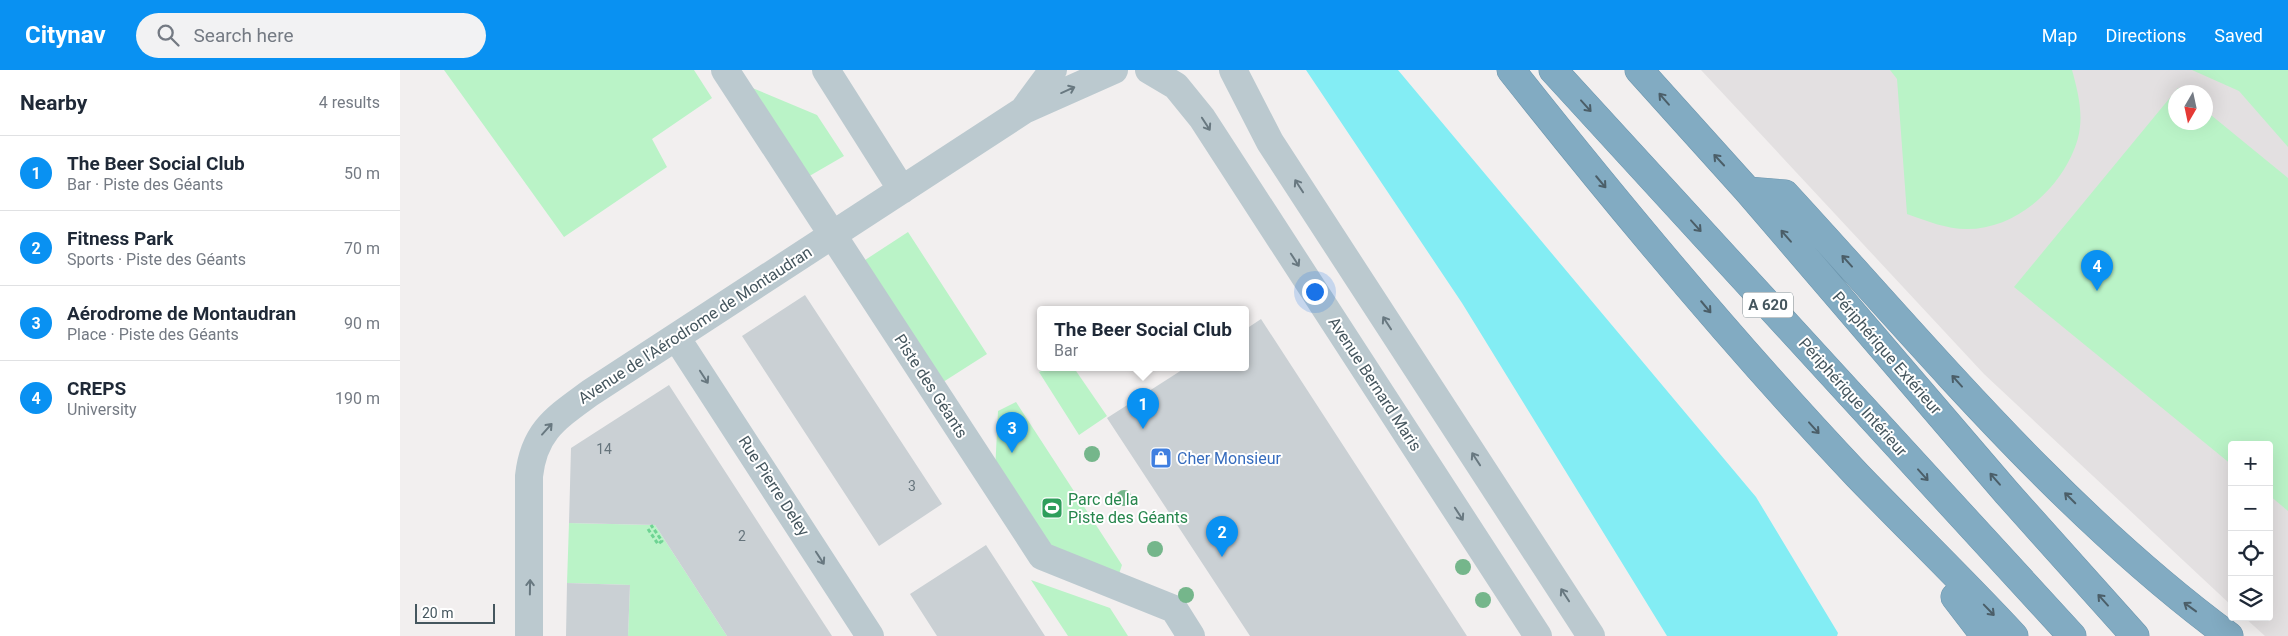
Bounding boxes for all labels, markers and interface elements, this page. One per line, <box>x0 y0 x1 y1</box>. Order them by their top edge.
search box <box>136 13 486 58</box>
text: Citynav <box>25 21 106 49</box>
icon: search <box>154 21 182 49</box>
text: Search here <box>194 24 294 47</box>
text: Map <box>2042 25 2077 46</box>
text: Directions <box>2105 25 2186 46</box>
text: Saved <box>2214 25 2263 46</box>
one-way arrow <box>1060 85 1075 95</box>
north arrow <box>2168 85 2213 130</box>
text: Nearby <box>20 91 87 115</box>
one-way arrow <box>1658 92 1670 105</box>
text: 4 results <box>319 93 380 112</box>
one-way arrow <box>1580 99 1592 112</box>
one-way arrow <box>1201 117 1212 131</box>
text: The Beer Social Club <box>67 152 245 175</box>
one-way arrow <box>1713 153 1725 166</box>
text: 1 <box>31 164 41 183</box>
text: 50 m <box>344 164 380 183</box>
text: Bar · Piste des Géants <box>67 175 223 194</box>
one-way arrow <box>1595 176 1607 189</box>
one-way arrow <box>1294 180 1304 194</box>
one-way arrow <box>1690 219 1701 232</box>
text: Fitness Park <box>67 227 173 250</box>
one-way arrow <box>1781 229 1792 242</box>
text: 2 <box>31 239 41 258</box>
text: 70 m <box>344 239 380 258</box>
street label: Avenue de l'Aérodrome de Montaudran <box>575 242 815 408</box>
text: Sports · Piste des Géants <box>67 250 246 269</box>
pin: 4 <box>2081 250 2113 291</box>
one-way arrow <box>1290 253 1300 267</box>
one-way arrow <box>1841 255 1853 268</box>
your location <box>1302 279 1328 305</box>
street label: Périphérique Extérieur <box>1828 288 1946 419</box>
road number: A 620 <box>1743 292 1793 318</box>
one-way arrow <box>1700 300 1711 313</box>
text: Aérodrome de Montaudran <box>67 302 296 325</box>
popup <box>1037 306 1249 371</box>
street label: Avenue Bernard Maris <box>1324 313 1426 455</box>
text: 3 <box>31 314 41 333</box>
text: 90 m <box>344 314 380 333</box>
one-way arrow <box>1382 316 1392 330</box>
text: The Beer Social Club <box>1054 318 1232 341</box>
text: Place · Piste des Géants <box>67 325 239 344</box>
street label: Piste des Géants <box>890 330 972 442</box>
street label: Périphérique Intérieur <box>1795 334 1912 461</box>
text: Bar <box>1054 341 1078 360</box>
one-way arrow <box>699 370 709 384</box>
one-way arrow <box>1951 375 1963 388</box>
text: CREPS <box>67 377 126 400</box>
pin: 1 <box>1127 388 1159 429</box>
text: 4 <box>31 389 41 408</box>
text: 190 m <box>335 389 380 408</box>
text: University <box>67 400 137 419</box>
pin: 3 <box>996 412 1028 453</box>
one-way arrow <box>1808 421 1820 434</box>
one-way arrow <box>541 423 553 436</box>
street label: Rue Pierre Deley <box>735 432 814 540</box>
house number: 14 <box>596 441 612 457</box>
map controls <box>2228 441 2273 621</box>
button: + <box>2228 441 2273 486</box>
shop icon: Cher Monsieur <box>1149 446 1173 470</box>
place label: Cher Monsieur <box>1177 449 1281 468</box>
one-way arrow <box>1471 452 1481 466</box>
one-way arrow <box>1918 468 1929 481</box>
one-way arrow <box>1989 472 2000 485</box>
house number: 3 <box>908 478 916 494</box>
button: − <box>2228 486 2273 531</box>
place label: Parc de la Piste des Géants <box>1068 490 1188 527</box>
one-way arrow <box>2064 492 2076 504</box>
sports icon: Parc de la Piste des Géants <box>1040 496 1064 520</box>
one-way arrow <box>1454 507 1464 521</box>
pin: 2 <box>1206 516 1238 557</box>
house number: 2 <box>738 528 746 544</box>
button: locate <box>2228 531 2273 576</box>
one-way arrow <box>815 551 825 565</box>
button: layers <box>2228 576 2273 621</box>
one-way arrow <box>525 580 534 596</box>
one-way arrow <box>1559 588 1570 602</box>
one-way arrow <box>2097 593 2109 606</box>
scale bar <box>415 601 495 624</box>
one-way arrow <box>2183 602 2197 612</box>
one-way arrow <box>1983 604 1995 616</box>
text: 20 m <box>422 605 454 621</box>

